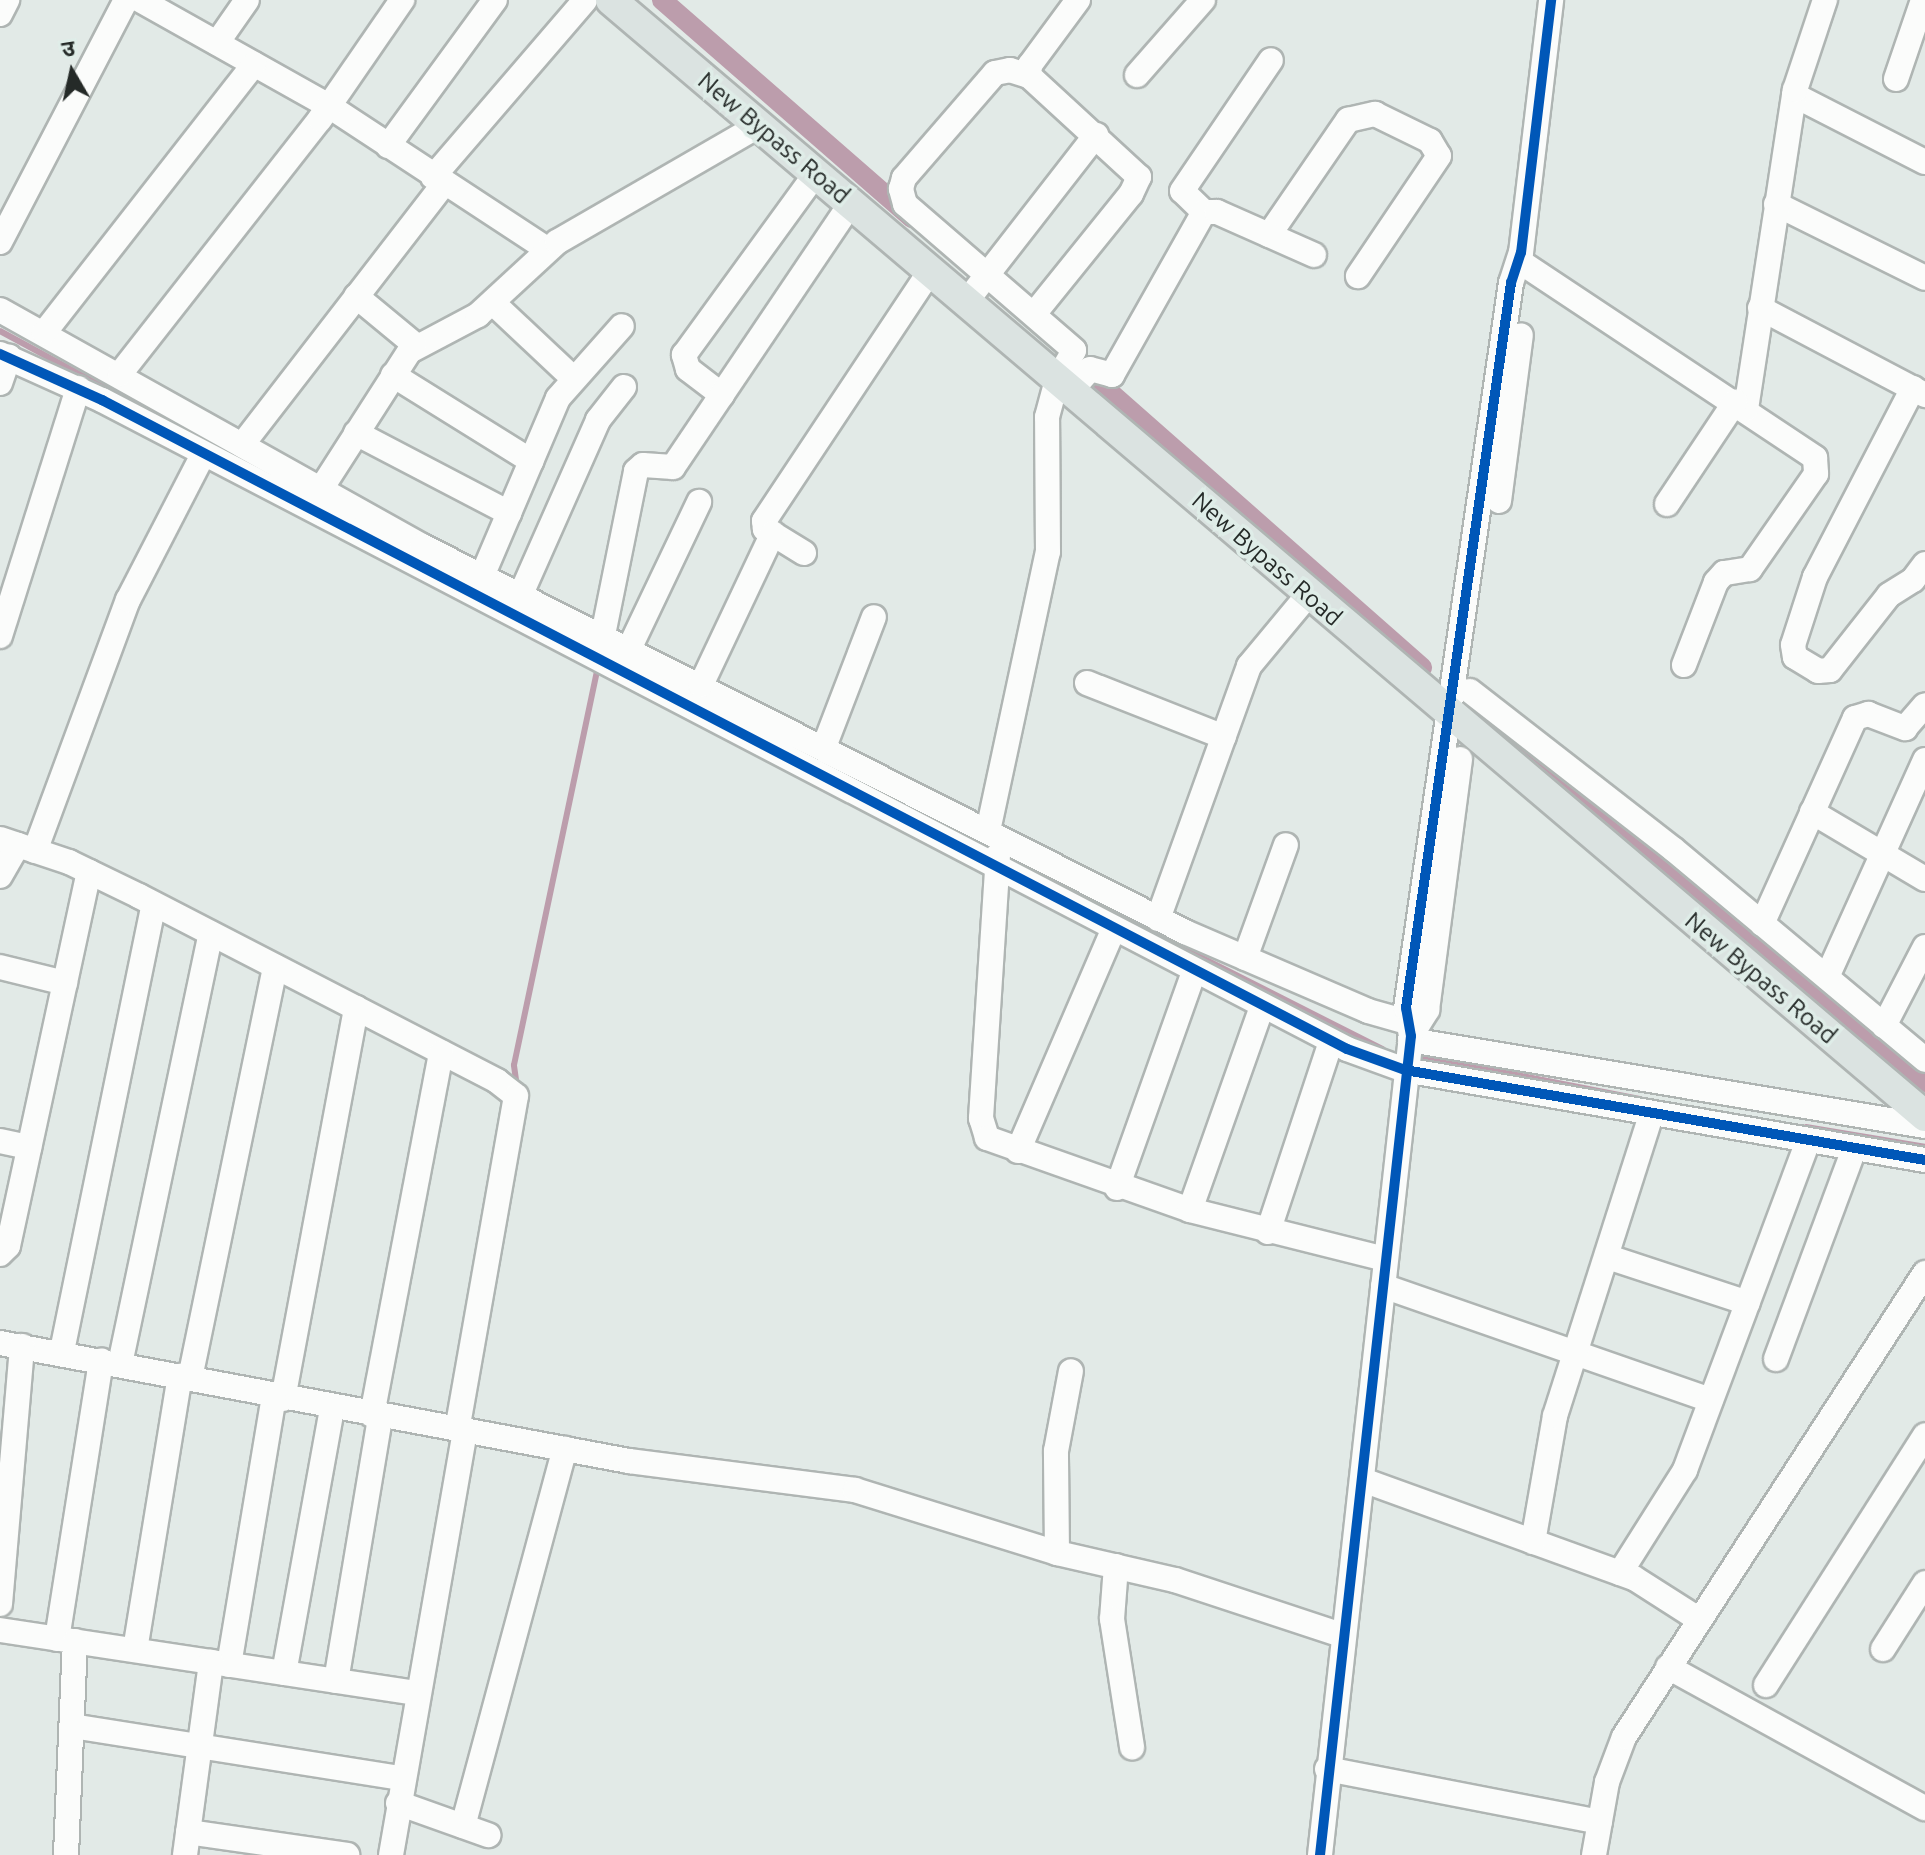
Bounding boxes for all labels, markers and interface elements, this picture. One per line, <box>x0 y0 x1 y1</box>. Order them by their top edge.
north arrow <box>32 32 112 112</box>
text: उ <box>60 34 76 61</box>
street label: New Bypass Road <box>692 66 856 210</box>
street label: New Bypass Road <box>1186 486 1348 632</box>
street label: New Bypass Road <box>1679 906 1843 1050</box>

